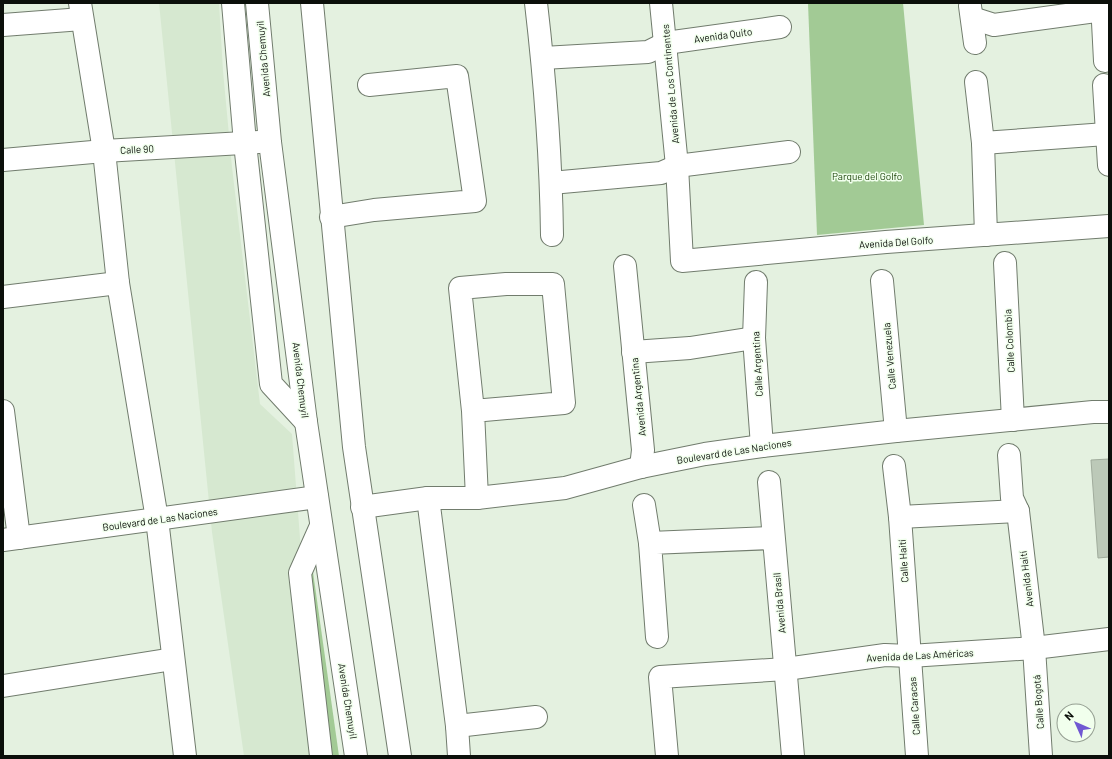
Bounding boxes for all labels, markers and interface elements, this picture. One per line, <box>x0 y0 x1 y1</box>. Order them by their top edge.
street label: Avenida Chemuyil <box>254 21 272 97</box>
street label: Avenida de Los Continentes <box>659 24 681 144</box>
street label: Avenida Quito <box>693 25 753 45</box>
street label: Calle 90 <box>120 142 154 156</box>
park label: Parque del Golfo <box>832 170 902 182</box>
street label: Avenida Del Golfo <box>858 233 934 251</box>
street label: Calle Colombia <box>1001 309 1017 373</box>
street label: Calle Venezuela <box>880 322 898 390</box>
street label: Calle Argentina <box>749 331 765 397</box>
street label: Avenida Chemuyil <box>290 342 312 418</box>
street label: Avenida Argentina <box>628 357 648 437</box>
street label: Boulevard de Las Naciones <box>676 436 793 466</box>
street label: Boulevard de Las Naciones <box>102 505 219 533</box>
street label: Calle Haití <box>896 539 910 583</box>
street label: Avenida Haití <box>1017 550 1035 608</box>
street label: Avenida Brasil <box>770 572 788 634</box>
street label: Avenida de Las Américas <box>866 646 974 664</box>
street label: Avenida Chemuyil <box>336 663 360 739</box>
street label: Calle Bogotá <box>1030 675 1046 729</box>
street label: Calle Caracas <box>906 676 922 735</box>
north arrow <box>1056 703 1096 743</box>
text: N <box>1061 708 1076 723</box>

